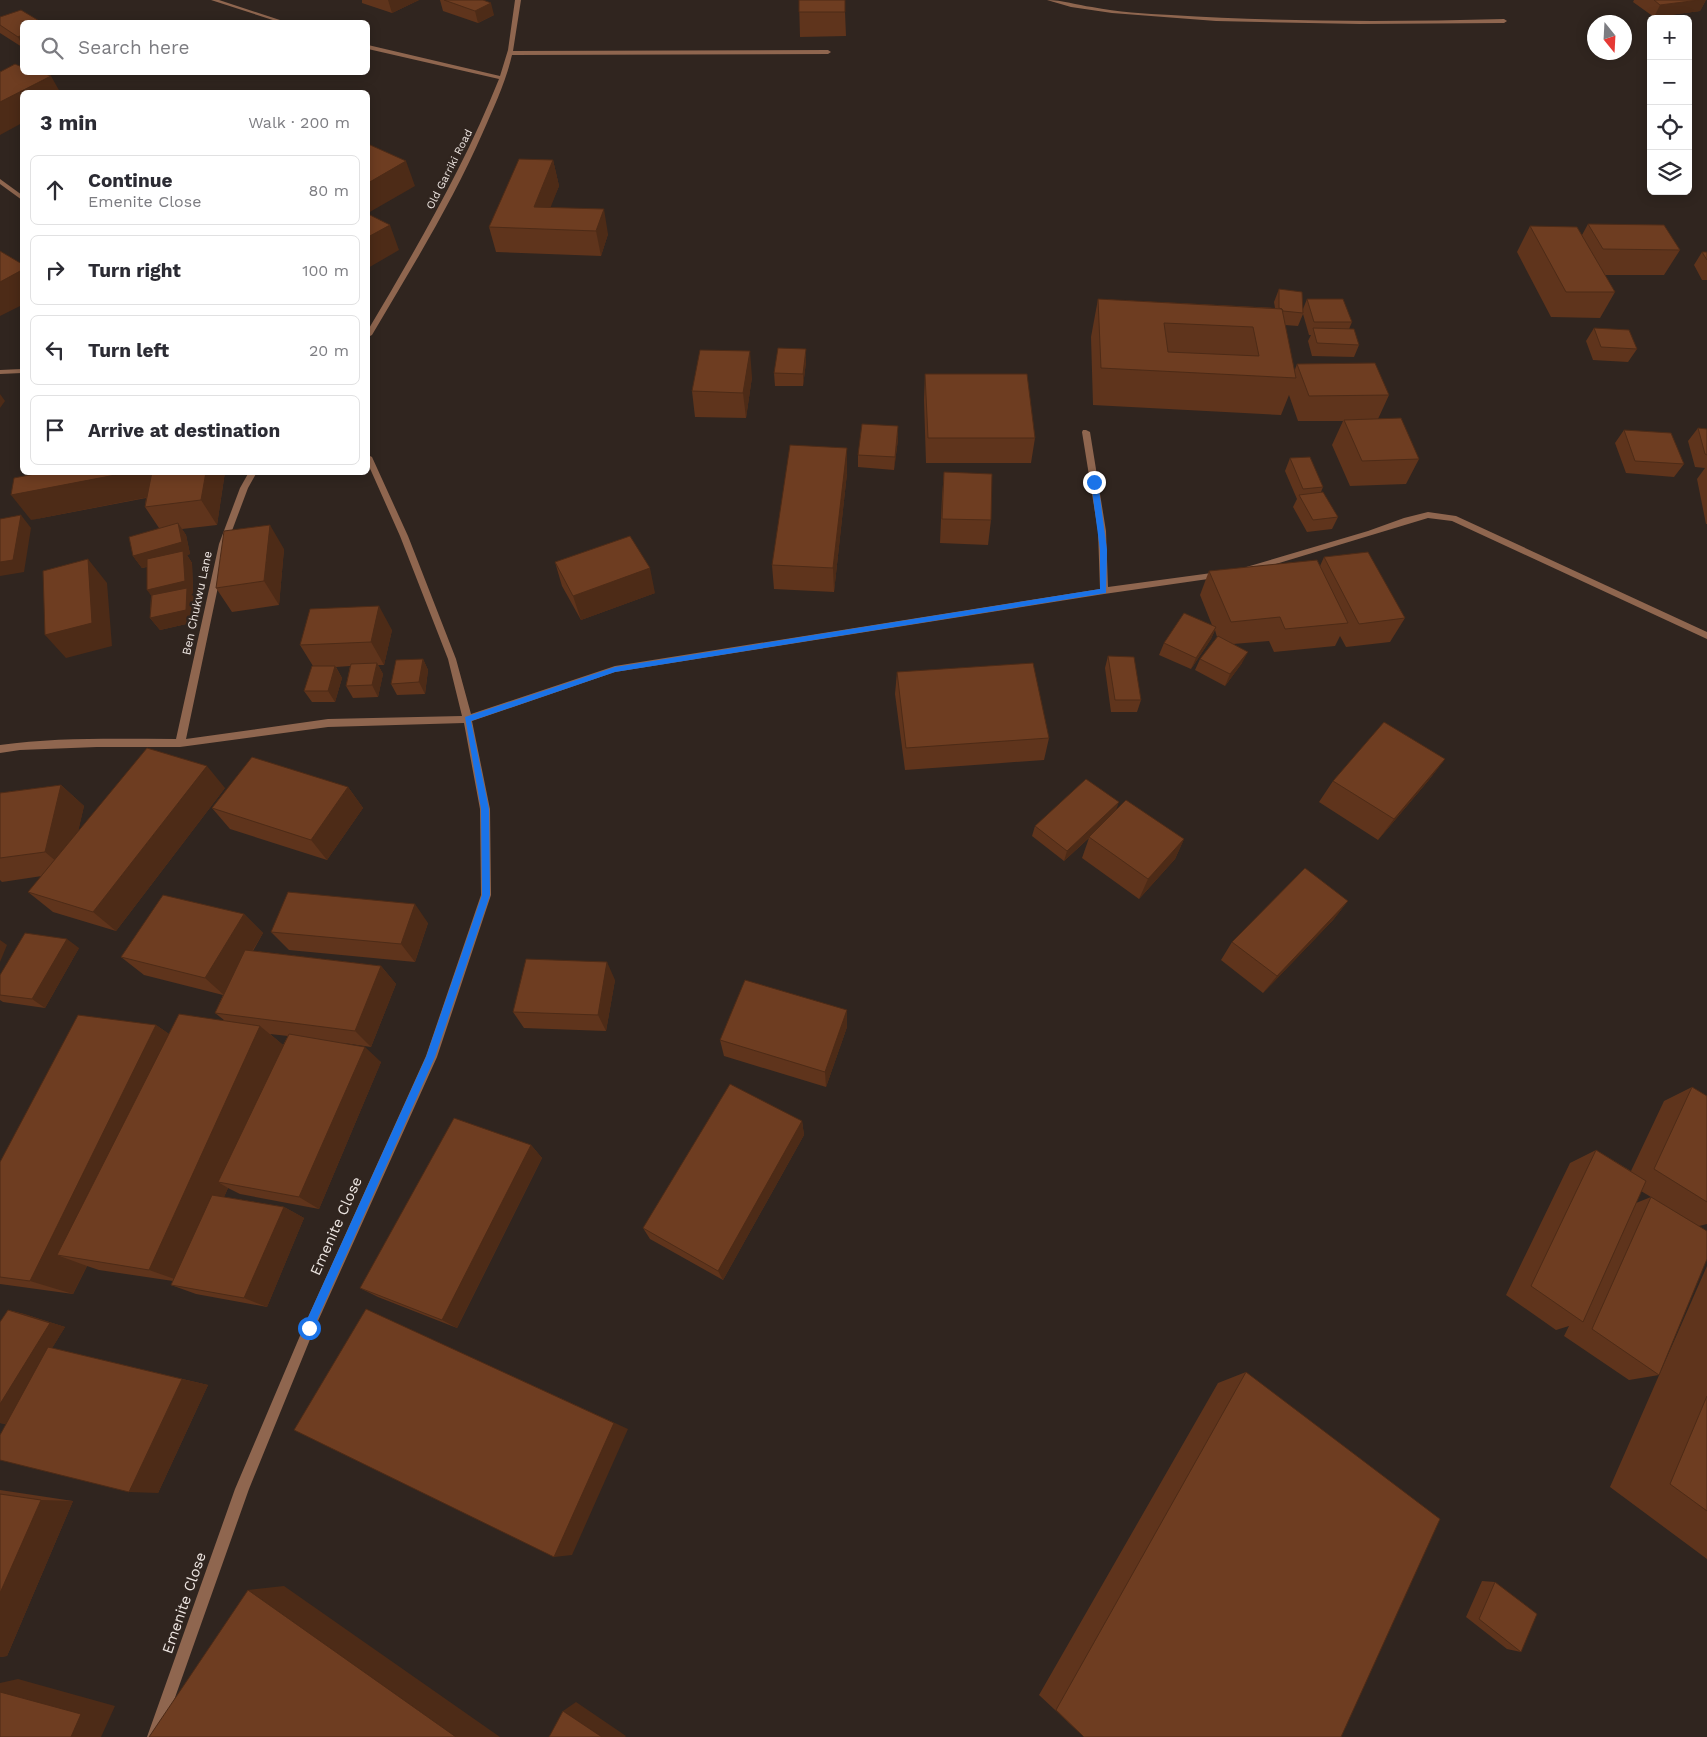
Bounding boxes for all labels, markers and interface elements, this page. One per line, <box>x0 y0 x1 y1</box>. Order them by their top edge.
north arrow <box>1587 15 1632 60</box>
map controls <box>1647 15 1692 195</box>
button: + <box>1647 15 1692 60</box>
search box <box>20 20 370 75</box>
icon: search <box>38 34 66 62</box>
text: Search here <box>78 36 189 59</box>
button: − <box>1647 60 1692 105</box>
button: locate <box>1647 105 1692 150</box>
text: 3 min <box>40 110 97 135</box>
text: Walk · 200 m <box>248 113 350 132</box>
street label: Old Garriki Road <box>424 127 475 211</box>
button: layers <box>1647 150 1692 195</box>
text: Continue <box>88 169 172 192</box>
icon: ahead <box>41 176 69 204</box>
text: 80 m <box>308 181 349 200</box>
text: Emenite Close <box>88 192 201 211</box>
icon: right <box>41 256 69 284</box>
text: Turn right <box>88 259 181 282</box>
text: 100 m <box>302 261 349 280</box>
icon: left <box>41 336 69 364</box>
text: Turn left <box>88 339 169 362</box>
text: 20 m <box>309 341 349 360</box>
icon: arrive <box>41 416 69 444</box>
text: Arrive at destination <box>88 419 280 442</box>
route end <box>1083 471 1106 494</box>
street label: Ben Chukwu Lane <box>179 550 215 656</box>
street label: Emenite Close <box>306 1174 366 1278</box>
route start <box>298 1317 321 1340</box>
street label: Emenite Close <box>158 1550 210 1656</box>

